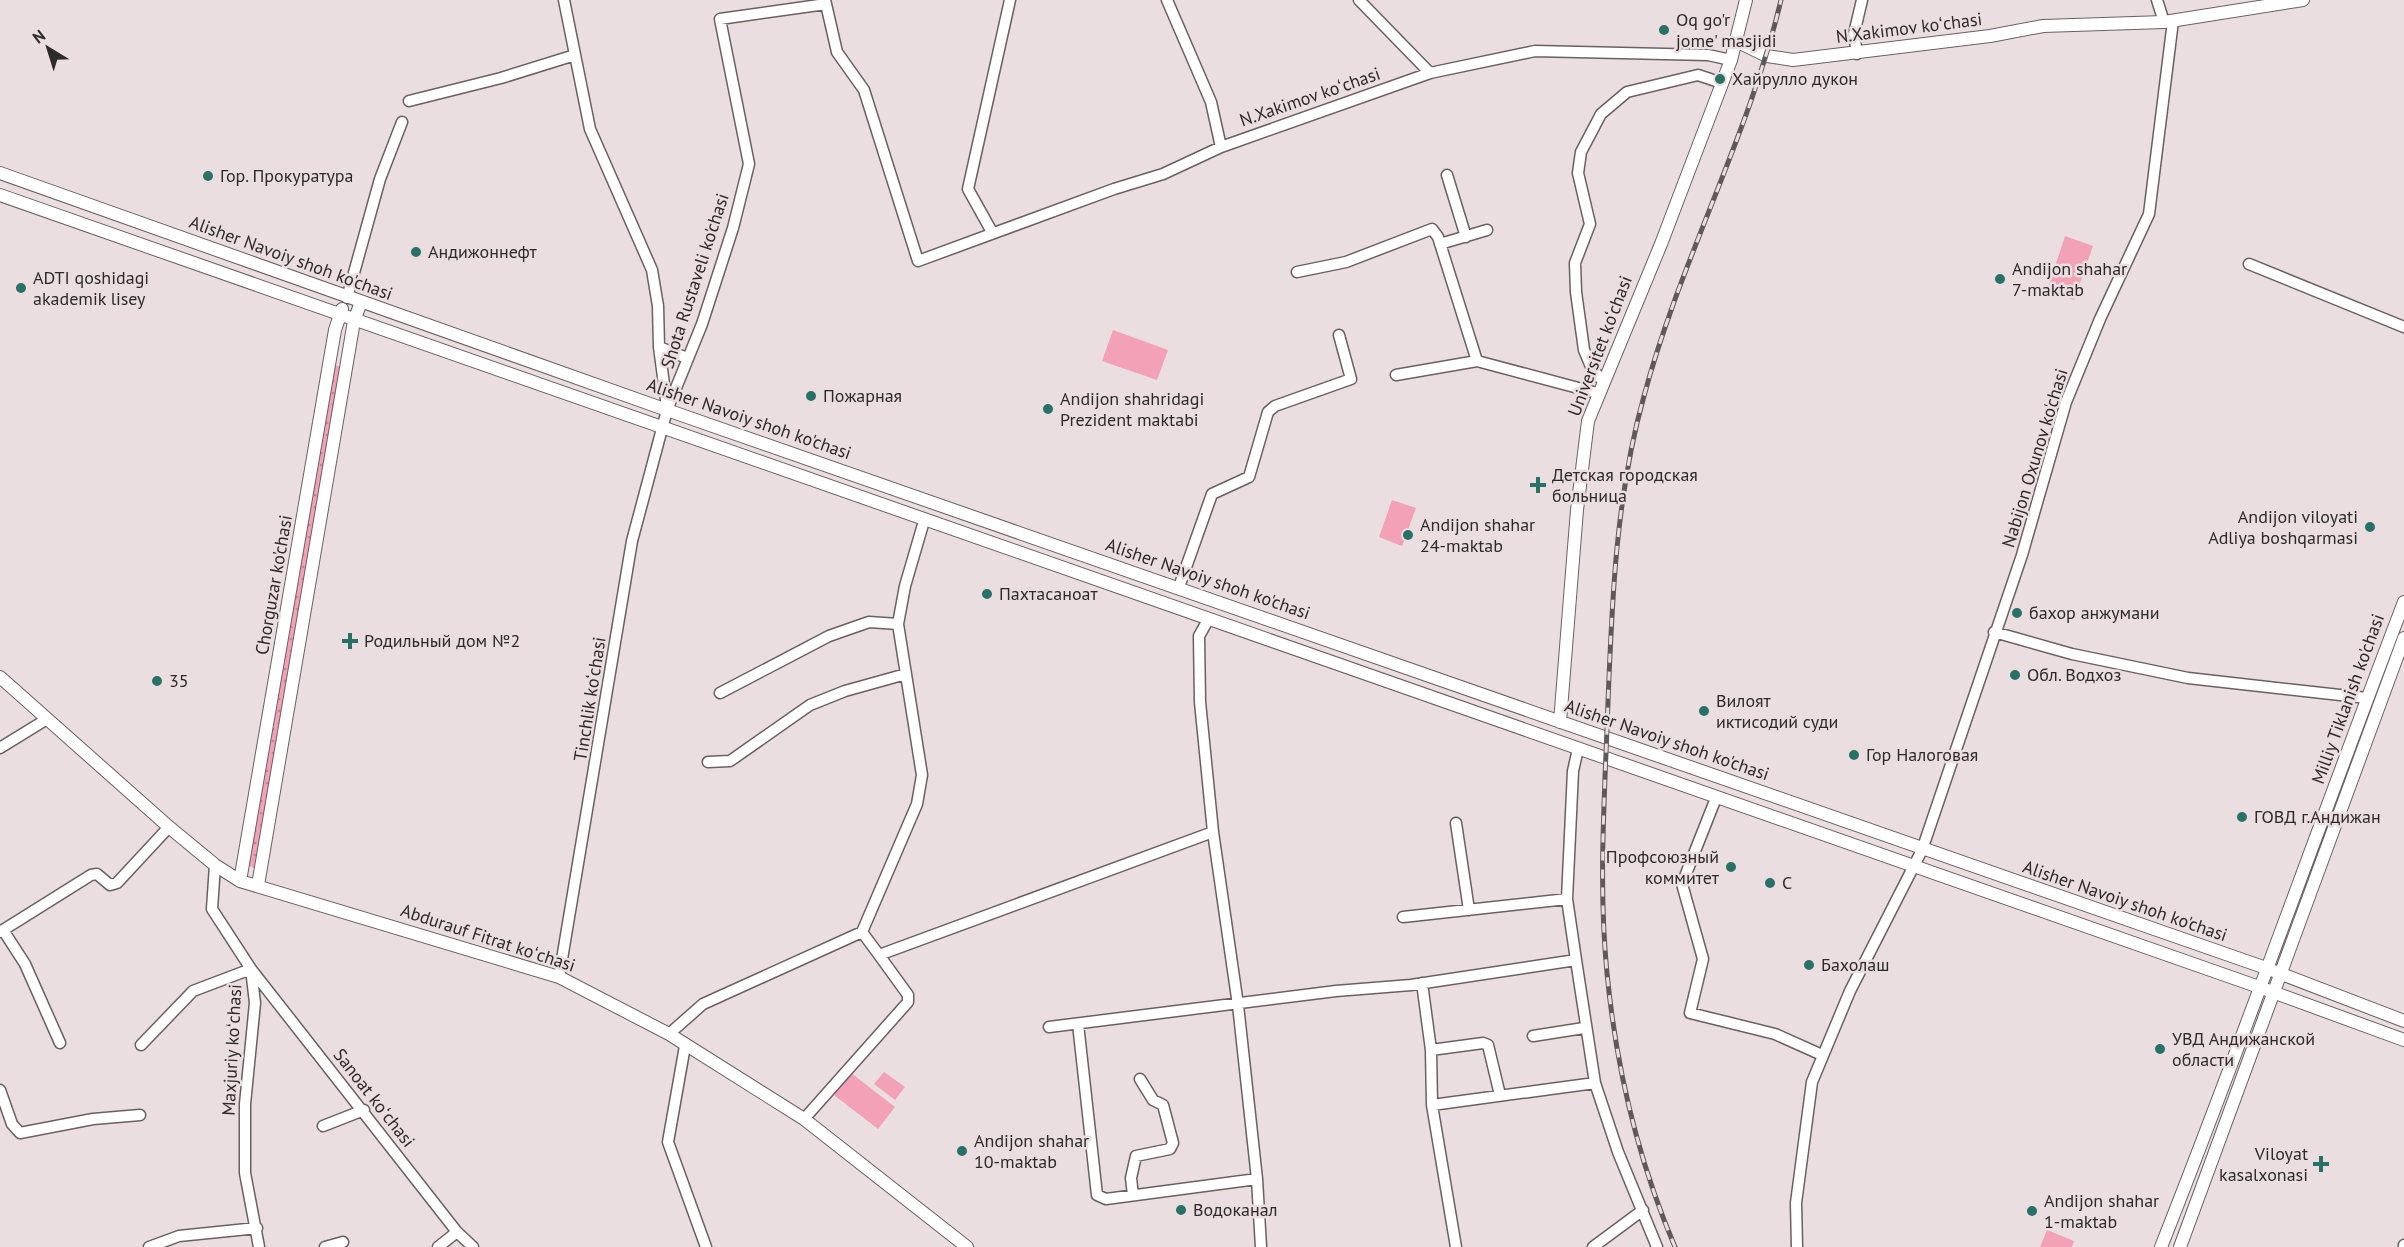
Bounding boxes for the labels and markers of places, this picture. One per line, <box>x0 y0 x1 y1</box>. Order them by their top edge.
place label: Oq go'r jome' masjidi <box>1676 8 1777 52</box>
marker: Oq go'r jome' masjidi <box>1657 23 1671 37</box>
place label: Хайрулло дукон <box>1732 67 1858 90</box>
marker: Хайрулло дукон <box>1713 72 1727 86</box>
place label: Гор. Прокуратура <box>220 164 354 187</box>
marker: Гор. Прокуратура <box>201 169 215 183</box>
place label: Андижоннефт <box>428 240 538 263</box>
marker: Андижоннефт <box>409 245 423 259</box>
place label: Andijon shahar 7-maktab <box>2012 257 2127 301</box>
place label: ADTI qoshidagi akademik lisey <box>33 266 149 310</box>
marker: Andijon shahar 7-maktab <box>1993 272 2007 286</box>
marker: ADTI qoshidagi akademik lisey <box>14 281 28 295</box>
place label: Пожарная <box>823 384 902 407</box>
place label: Andijon shahridagi Prezident maktabi <box>1060 387 1204 431</box>
marker: Пожарная <box>804 389 818 403</box>
marker: Andijon shahridagi Prezident maktabi <box>1041 402 1055 416</box>
place label: Детская городская больница <box>1552 463 1698 507</box>
marker: Детская городская больница <box>1529 476 1547 494</box>
place label: Andijon viloyati Adliya boshqarmasi <box>2208 505 2358 549</box>
place label: Andijon shahar 24-maktab <box>1420 513 1535 557</box>
marker: Andijon viloyati Adliya boshqarmasi <box>2363 520 2377 534</box>
marker: Andijon shahar 24-maktab <box>1401 528 1415 542</box>
place label: Пахтасаноат <box>999 582 1098 605</box>
marker: Пахтасаноат <box>980 587 994 601</box>
place label: бахор анжумани <box>2029 601 2160 624</box>
marker: бахор анжумани <box>2010 606 2024 620</box>
place label: Родильный дом №2 <box>364 629 520 652</box>
marker: Родильный дом №2 <box>341 632 359 650</box>
place label: Обл. Водхоз <box>2027 663 2121 686</box>
marker: Обл. Водхоз <box>2008 668 2022 682</box>
place label: 35 <box>169 669 189 692</box>
marker: 35 <box>150 674 164 688</box>
place label: Вилоят иктисодий суди <box>1716 689 1838 733</box>
marker: Вилоят иктисодий суди <box>1697 704 1711 718</box>
place label: Гор Налоговая <box>1866 743 1978 766</box>
marker: Гор Налоговая <box>1847 748 1861 762</box>
place label: ГОВД г.Андижан <box>2254 805 2381 828</box>
marker: ГОВД г.Андижан <box>2235 810 2249 824</box>
place label: Профсоюзный коммитет <box>1606 845 1720 889</box>
marker: Профсоюзный коммитет <box>1724 860 1738 874</box>
place label: С <box>1782 871 1792 894</box>
marker: С <box>1763 876 1777 890</box>
place label: Бахолаш <box>1821 953 1889 976</box>
marker: Бахолаш <box>1802 958 1816 972</box>
place label: УВД Андижанской области <box>2172 1027 2315 1071</box>
marker: УВД Андижанской области <box>2153 1042 2167 1056</box>
place label: Andijon shahar 10-maktab <box>974 1129 1089 1173</box>
place label: Viloyat kasalxonasi <box>2219 1142 2308 1186</box>
marker: Andijon shahar 10-maktab <box>955 1144 969 1158</box>
marker: Viloyat kasalxonasi <box>2312 1155 2330 1173</box>
place label: Andijon shahar 1-maktab <box>2044 1189 2159 1233</box>
place label: Водоканал <box>1193 1198 1278 1221</box>
marker: Водоканал <box>1174 1203 1188 1217</box>
marker: Andijon shahar 1-maktab <box>2025 1204 2039 1218</box>

